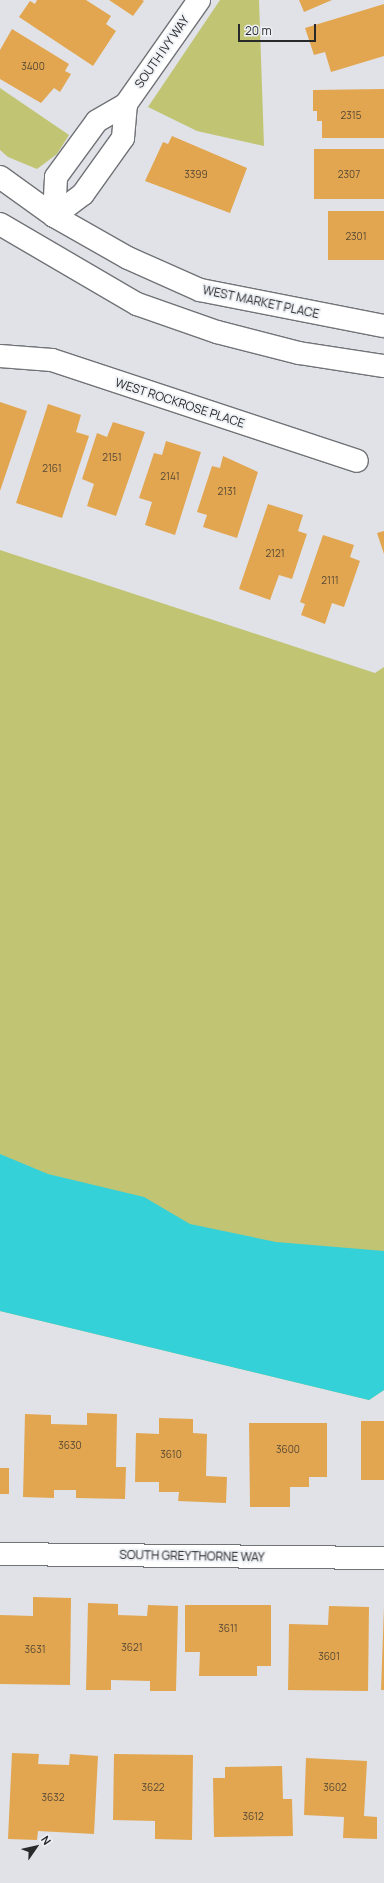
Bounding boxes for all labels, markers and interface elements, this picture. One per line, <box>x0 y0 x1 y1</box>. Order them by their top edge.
street label: SOUTH IVY WAY <box>132 13 192 91</box>
scale bar <box>240 16 318 42</box>
text: 20 m <box>245 22 272 39</box>
house number: 3400 <box>21 61 45 73</box>
house number: 2315 <box>341 110 361 122</box>
house number: 3399 <box>184 169 208 181</box>
house number: 2307 <box>338 169 360 181</box>
house number: 2301 <box>345 231 367 243</box>
street label: WEST MARKET PLACE <box>201 283 321 321</box>
street label: WEST ROCKROSE PLACE <box>113 375 247 431</box>
house number: 2151 <box>102 452 122 464</box>
house number: 2161 <box>42 463 62 475</box>
house number: 2141 <box>160 471 180 483</box>
house number: 2131 <box>217 486 237 498</box>
house number: 2121 <box>265 548 285 560</box>
house number: 2111 <box>321 575 339 587</box>
house number: 3630 <box>58 1440 82 1452</box>
house number: 3600 <box>276 1444 300 1456</box>
house number: 3610 <box>160 1449 182 1461</box>
street label: SOUTH GREYTHORNE WAY <box>119 1548 265 1564</box>
house number: 3611 <box>218 1623 238 1635</box>
house number: 3621 <box>121 1642 143 1654</box>
house number: 3631 <box>24 1644 46 1656</box>
house number: 3601 <box>318 1651 340 1663</box>
house number: 3622 <box>141 1782 165 1794</box>
house number: 3602 <box>323 1782 347 1794</box>
house number: 3632 <box>42 1792 64 1804</box>
house number: 3612 <box>242 1811 264 1823</box>
north arrow <box>16 1827 56 1867</box>
text: N <box>38 1833 55 1847</box>

